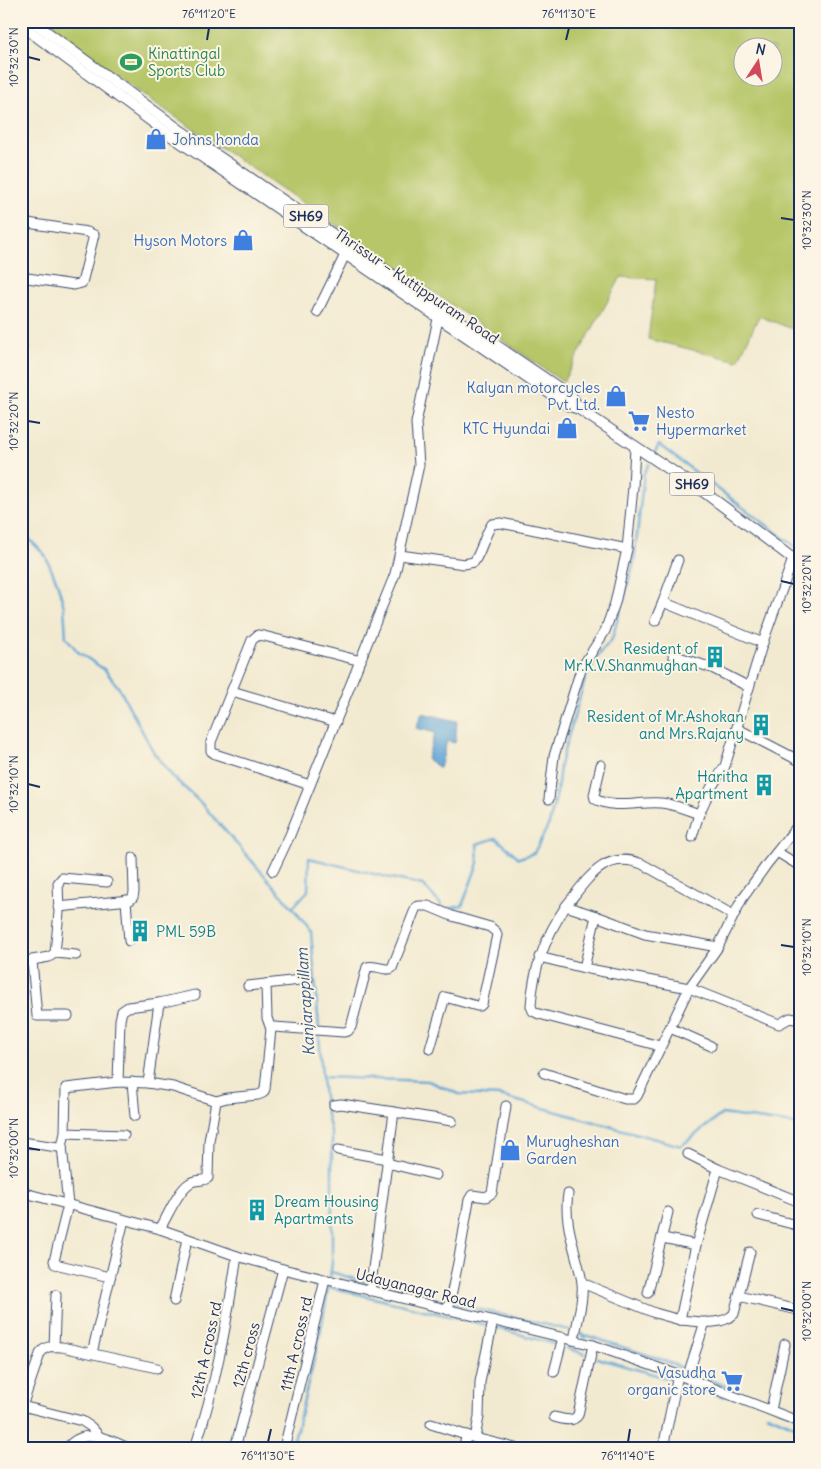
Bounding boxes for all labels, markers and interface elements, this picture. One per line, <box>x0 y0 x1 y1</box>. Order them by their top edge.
text: 76°11'20"E <box>182 6 236 21</box>
text: 76°11'30"E <box>542 6 596 21</box>
text: 10°32'30"N <box>6 27 21 87</box>
north arrow <box>734 38 784 88</box>
text: N <box>754 39 767 59</box>
place label: Kinattingal Sports Club <box>148 44 225 80</box>
sports icon: Kinattingal Sports Club <box>118 49 144 75</box>
shop icon: Johns honda <box>143 126 169 152</box>
place label: Johns honda <box>172 130 259 149</box>
text: 10°32'30"N <box>799 190 814 250</box>
road number: SH69 <box>284 205 328 228</box>
street label: Thrissur – Kuttippuram Road <box>331 224 503 348</box>
shop icon: Hyson Motors <box>230 227 256 253</box>
place label: Hyson Motors <box>133 231 227 250</box>
place label: Kalyan motorcycles Pvt. Ltd. <box>467 378 600 414</box>
shop icon: Kalyan motorcycles Pvt. Ltd. <box>603 383 629 409</box>
text: 10°32'20"N <box>6 391 21 451</box>
place label: Nesto Hypermarket <box>656 403 747 439</box>
supermarket icon: Nesto Hypermarket <box>626 408 652 434</box>
shop icon: KTC Hyundai <box>554 415 580 441</box>
place label: KTC Hyundai <box>462 419 550 438</box>
road number: SH69 <box>670 472 714 496</box>
text: 10°32'20"N <box>799 554 814 614</box>
place label: Resident of Mr.K.V.Shanmughan <box>564 639 699 675</box>
building icon: Resident of Mr.K.V.Shanmughan <box>702 644 728 670</box>
place label: Resident of Mr.Ashokan and Mrs.Rajany <box>587 707 744 743</box>
building icon: Resident of Mr.Ashokan and Mrs.Rajany <box>748 712 774 738</box>
text: 10°32'10"N <box>6 755 21 813</box>
place label: Haritha Apartment <box>675 767 748 803</box>
building icon: Haritha Apartment <box>751 772 777 798</box>
building icon: PML 59B <box>127 918 153 944</box>
text: 10°32'10"N <box>799 918 814 976</box>
place label: PML 59B <box>156 922 216 941</box>
water label: Kanjarappillam <box>291 946 319 1057</box>
text: 10°32'00"N <box>6 1118 21 1178</box>
place label: Murugheshan Garden <box>526 1132 620 1168</box>
shop icon: Murugheshan Garden <box>497 1137 523 1163</box>
place label: Dream Housing Apartments <box>274 1192 379 1228</box>
building icon: Dream Housing Apartments <box>244 1197 270 1223</box>
street label: Udayanagar Road <box>354 1264 478 1312</box>
text: 10°32'00"N <box>799 1281 814 1341</box>
street label: 11th A cross rd <box>276 1295 316 1393</box>
street label: 12th A cross rd <box>186 1300 226 1400</box>
street label: 12th cross <box>228 1320 264 1390</box>
place label: Vasudha organic store <box>627 1363 716 1399</box>
supermarket icon: Vasudha organic store <box>719 1368 745 1394</box>
text: 76°11'30"E <box>241 1448 295 1463</box>
text: 76°11'40"E <box>601 1448 655 1463</box>

